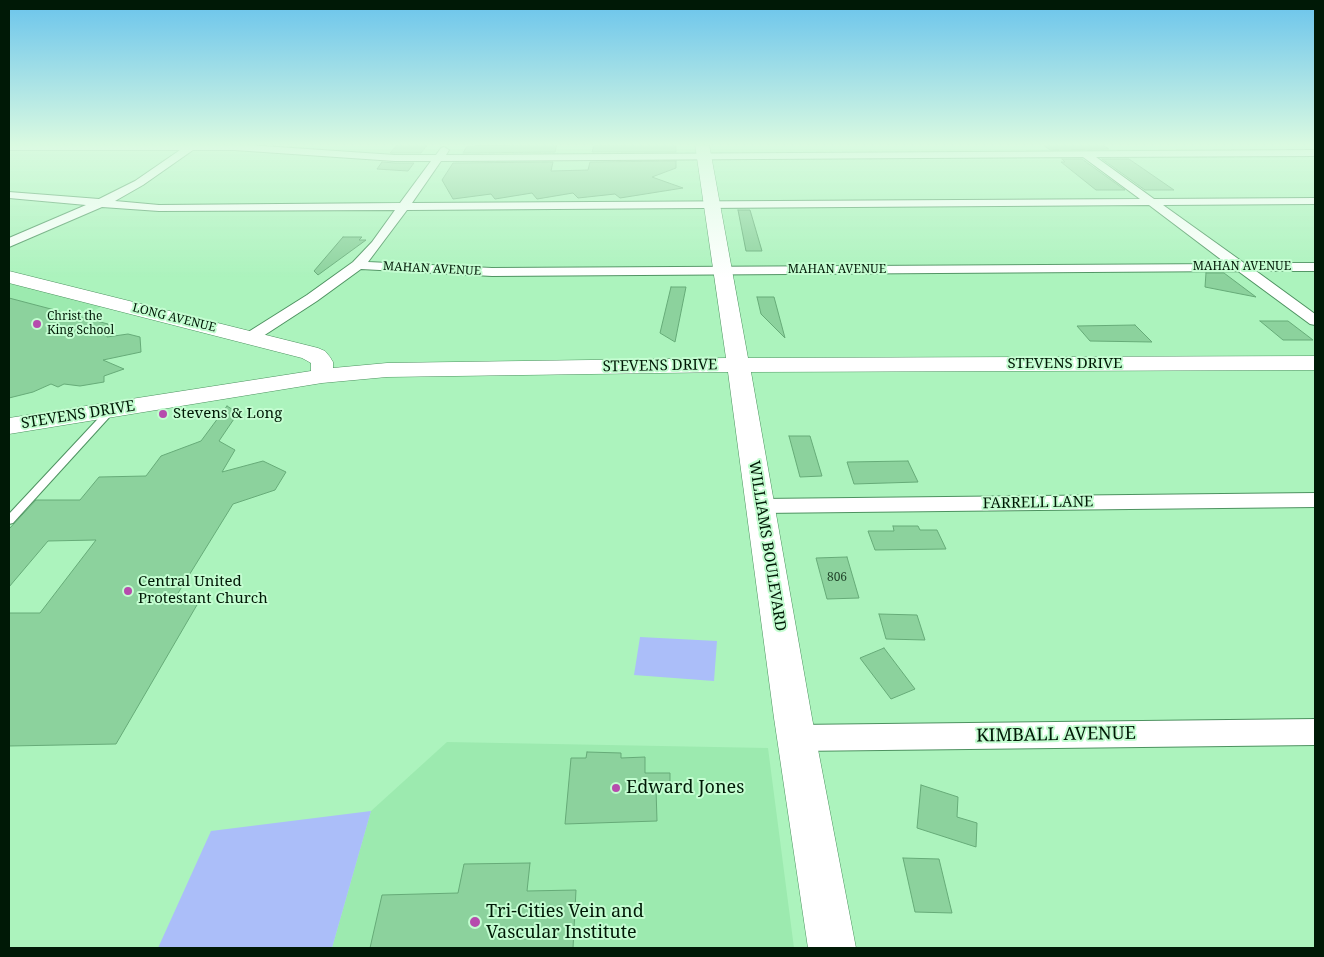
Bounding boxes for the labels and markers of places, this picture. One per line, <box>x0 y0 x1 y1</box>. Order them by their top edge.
place label: Christ the King School <box>47 310 114 338</box>
marker: Christ the King School <box>31 318 43 330</box>
place label: Stevens & Long <box>173 405 282 423</box>
marker: Stevens & Long <box>157 408 169 420</box>
place label: Central United Protestant Church <box>138 573 268 608</box>
marker: Central United Protestant Church <box>122 585 134 597</box>
place label: Edward Jones <box>626 777 744 799</box>
marker: Edward Jones <box>610 782 622 794</box>
place label: Tri-Cities Vein and Vascular Institute <box>486 901 644 944</box>
marker: Tri-Cities Vein and Vascular Institute <box>468 915 482 929</box>

